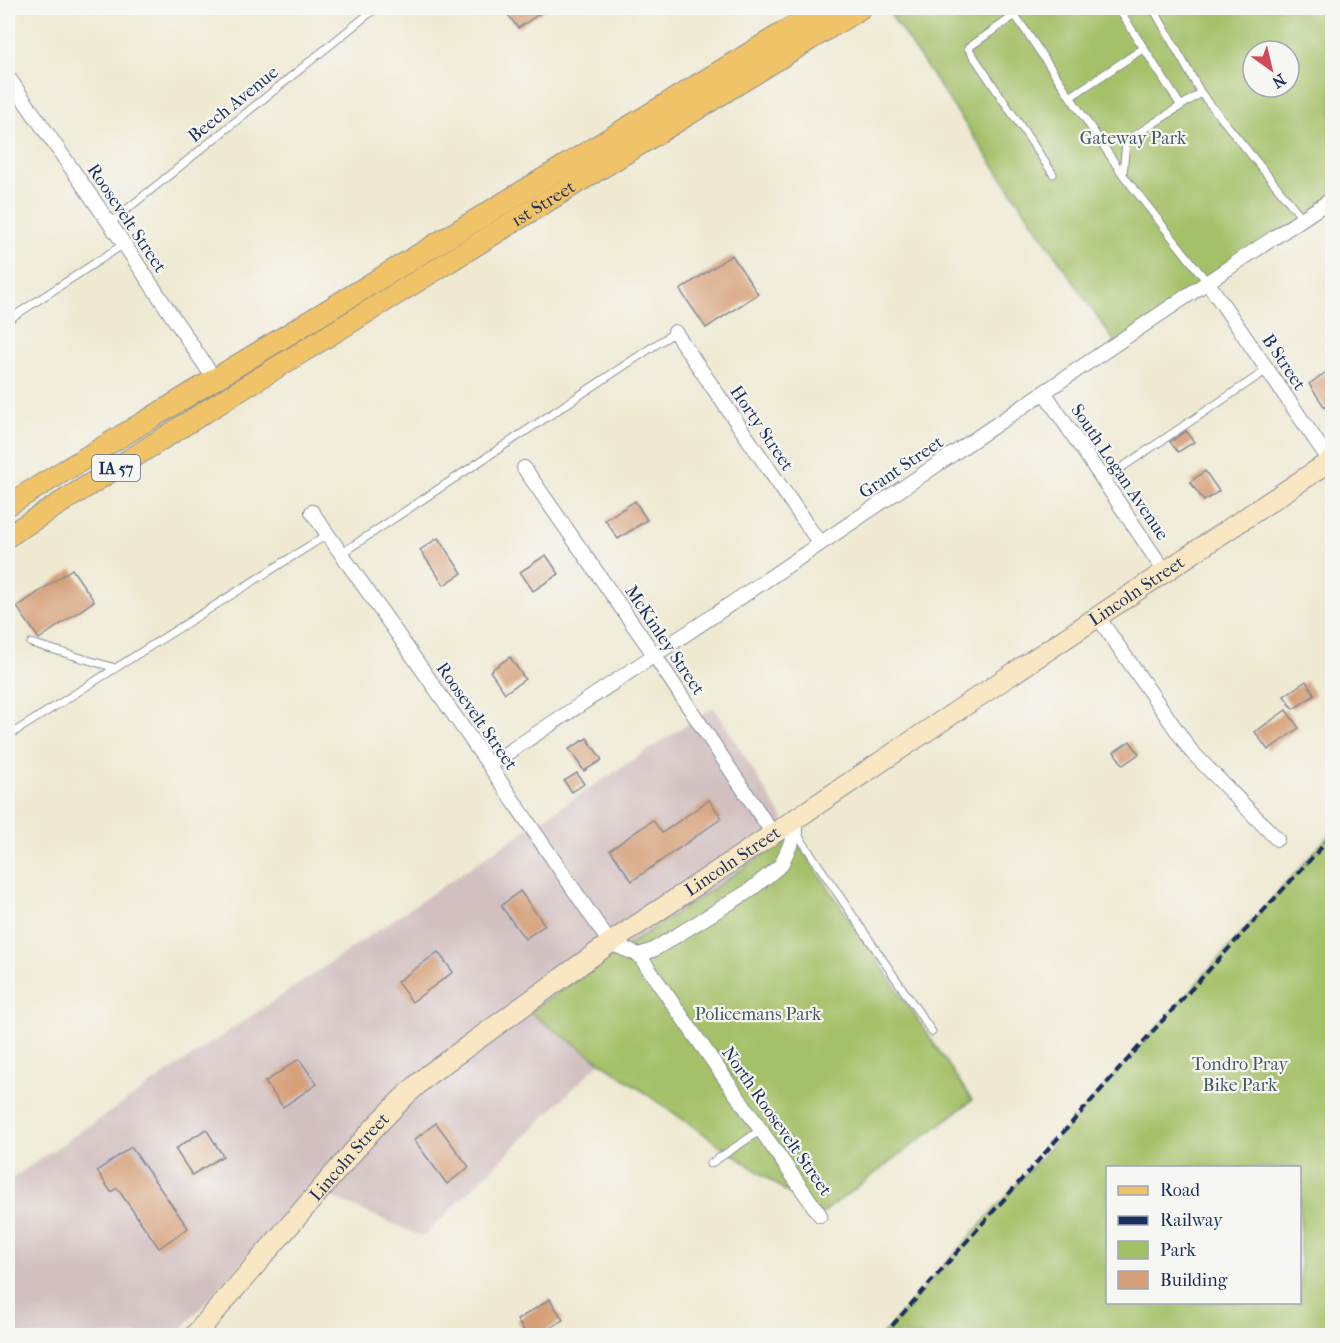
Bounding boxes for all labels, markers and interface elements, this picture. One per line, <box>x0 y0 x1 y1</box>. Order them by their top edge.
north arrow <box>1241 39 1301 99</box>
street label: Beech Avenue <box>184 62 283 147</box>
text: N <box>1268 70 1289 93</box>
park label: Gateway Park <box>1080 128 1187 149</box>
street label: Roosevelt Street <box>82 160 171 277</box>
street label: 1st Street <box>508 176 580 232</box>
street label: B Street <box>1257 330 1310 395</box>
street label: Horty Street <box>725 382 798 475</box>
street label: South Logan Avenue <box>1066 400 1173 544</box>
street label: Grant Street <box>855 431 948 503</box>
road number: IA 57 <box>92 455 140 481</box>
street label: Lincoln Street <box>1085 552 1189 631</box>
street label: McKinley Street <box>620 582 709 699</box>
street label: Roosevelt Street <box>432 658 522 775</box>
street label: Lincoln Street <box>681 822 785 901</box>
park label: Policemans Park <box>695 1004 822 1025</box>
street label: North Roosevelt Street <box>717 1043 836 1200</box>
park label: Tondro Pray Bike Park <box>1192 1054 1290 1096</box>
street label: Lincoln Street <box>305 1108 394 1206</box>
legend <box>1106 1166 1301 1304</box>
text: Road <box>1160 1180 1200 1201</box>
text: Railway <box>1160 1210 1224 1231</box>
text: Park <box>1160 1240 1197 1261</box>
text: Building <box>1160 1270 1228 1291</box>

